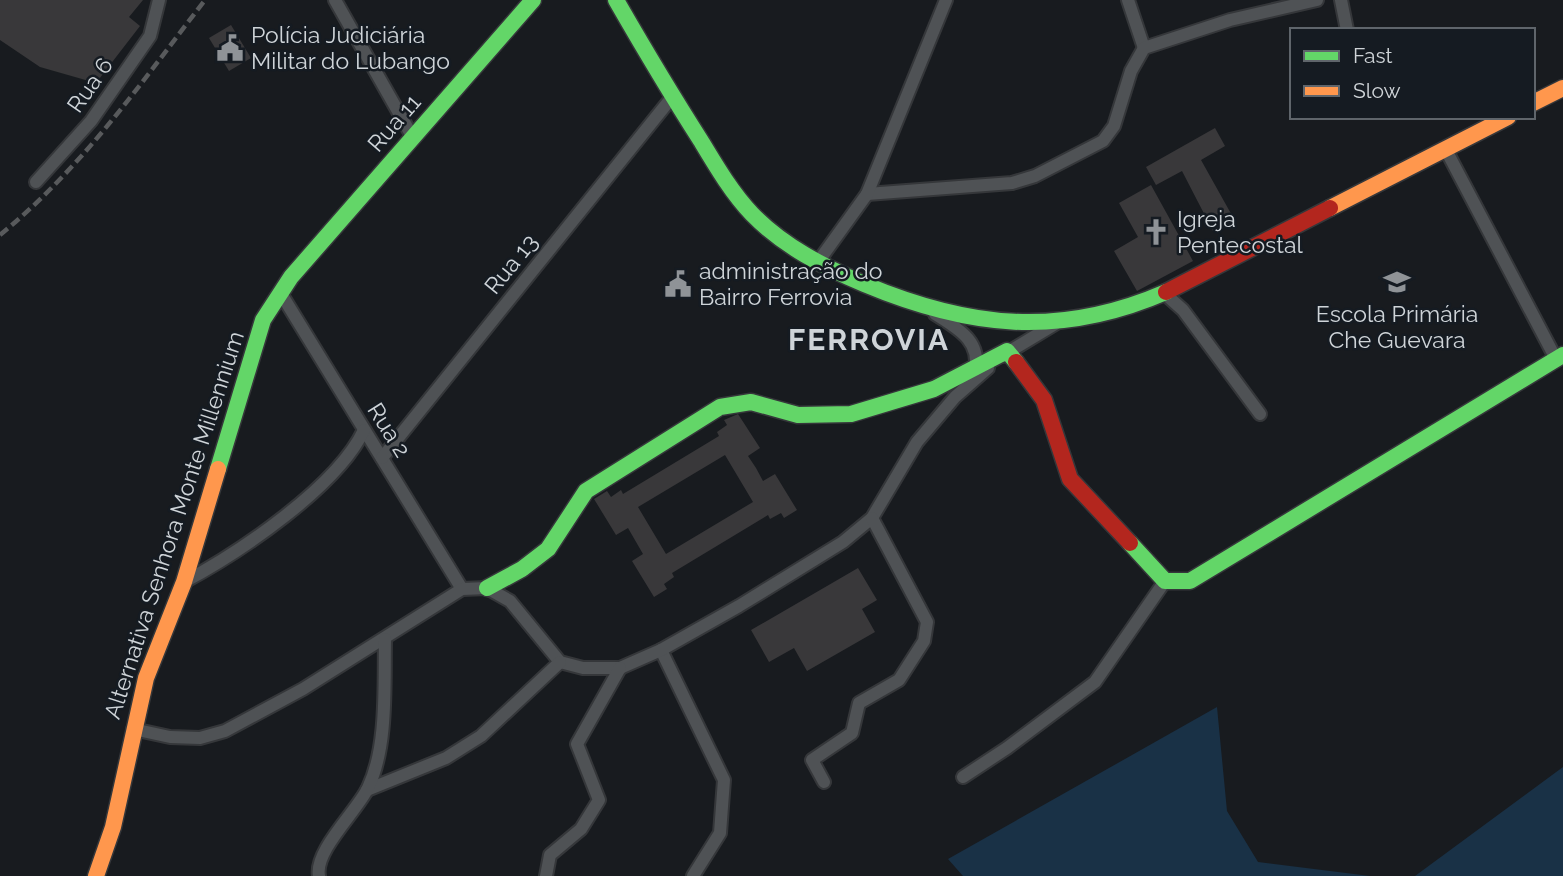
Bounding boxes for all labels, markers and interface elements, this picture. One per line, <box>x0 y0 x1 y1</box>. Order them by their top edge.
place label: Polícia Judiciária Militar do Lubango <box>251 21 450 74</box>
legend <box>1290 28 1535 119</box>
public building icon: Polícia Judiciária Militar do Lubango <box>215 33 245 63</box>
text: Fast <box>1353 43 1393 68</box>
street label: Rua 6 <box>61 52 118 117</box>
text: Slow <box>1353 78 1401 103</box>
street label: Rua 11 <box>362 89 426 157</box>
place label: Igreja Pentecostal <box>1177 205 1303 258</box>
church icon: Igreja Pentecostal <box>1141 217 1171 247</box>
street label: Rua 13 <box>478 228 543 299</box>
place label: administração do Bairro Ferrovia <box>699 257 883 310</box>
school or university icon: Escola Primária Che Guevara <box>1382 267 1412 297</box>
public building icon: administração do Bairro Ferrovia <box>663 269 693 299</box>
place label: Escola Primária Che Guevara <box>1316 300 1478 353</box>
district label: FERROVIA <box>788 322 950 357</box>
street label: Alternativa Senhora Monte Millennium <box>98 328 249 722</box>
street label: Rua 2 <box>362 398 416 462</box>

